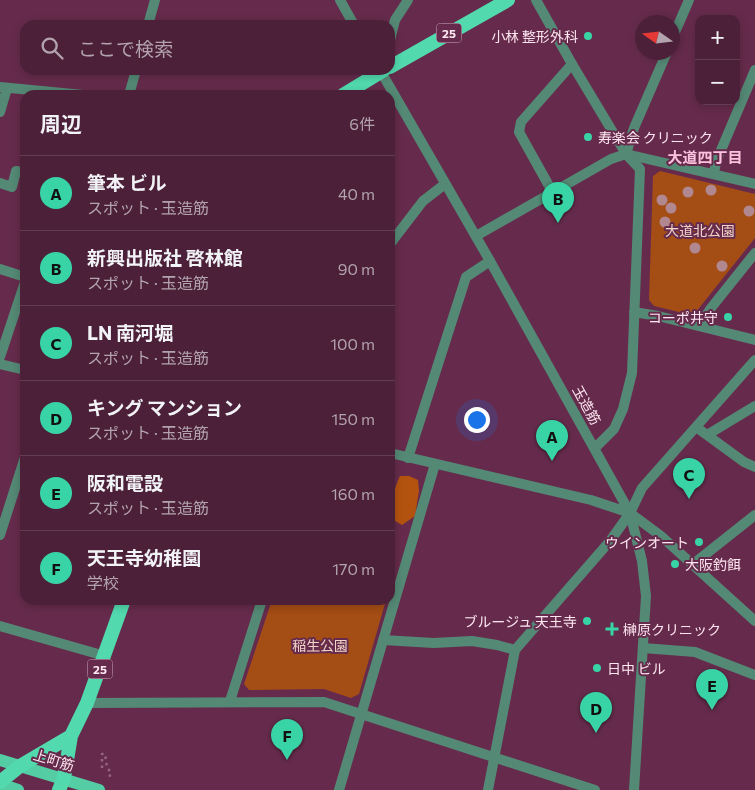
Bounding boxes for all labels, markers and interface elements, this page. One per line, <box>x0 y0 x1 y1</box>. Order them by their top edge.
north arrow <box>635 15 680 60</box>
map controls <box>695 15 740 105</box>
button: + <box>695 15 740 60</box>
search box <box>20 20 395 75</box>
road number: 25 <box>436 23 462 42</box>
place label: 小林 整形外科 <box>491 28 578 45</box>
marker: 小林 整形外科 <box>582 30 594 42</box>
icon: search <box>38 34 66 62</box>
text: ここで検索 <box>78 37 173 60</box>
button: − <box>695 60 740 105</box>
text: 周辺 <box>40 111 82 136</box>
text: 6件 <box>349 114 375 133</box>
place label: 寿楽会 クリニック <box>598 129 713 146</box>
marker: 寿楽会 クリニック <box>582 131 594 143</box>
district label: 大道四丁目 <box>667 148 743 166</box>
text: 筆本 ビル <box>87 171 167 194</box>
pin: B <box>542 182 574 223</box>
text: A <box>50 184 62 203</box>
text: 40 m <box>338 184 375 203</box>
text: スポット · 玉造筋 <box>87 198 209 217</box>
park label: 大道北公園 <box>665 222 735 239</box>
text: 新興出版社 啓林館 <box>87 246 243 269</box>
text: B <box>51 259 61 278</box>
text: 90 m <box>338 259 375 278</box>
text: スポット · 玉造筋 <box>87 273 209 292</box>
place label: コーポ井守 <box>648 309 718 326</box>
marker: コーポ井守 <box>722 311 734 323</box>
text: LN 南河堀 <box>87 321 173 344</box>
text: C <box>51 334 61 353</box>
text: 100 m <box>330 334 375 353</box>
text: スポット · 玉造筋 <box>87 348 209 367</box>
street label: 玉造筋 <box>569 383 605 427</box>
text: キング マンション <box>87 396 242 419</box>
your location <box>464 407 490 433</box>
text: D <box>50 409 62 428</box>
text: 150 m <box>332 409 375 428</box>
pin: A <box>536 420 568 461</box>
text: スポット · 玉造筋 <box>87 423 209 442</box>
pin: C <box>673 458 705 499</box>
text: 阪和電設 <box>87 471 163 494</box>
text: E <box>51 484 61 503</box>
text: 160 m <box>331 484 375 503</box>
text: スポット · 玉造筋 <box>87 498 209 517</box>
place label: ウインオート <box>605 534 689 551</box>
marker: ウインオート <box>693 536 705 548</box>
text: 天王寺幼稚園 <box>87 546 201 569</box>
place label: 大阪釣餌 <box>685 556 741 573</box>
marker: 大阪釣餌 <box>669 558 681 570</box>
text: F <box>51 559 61 578</box>
text: 170 m <box>332 559 375 578</box>
text: 学校 <box>87 573 119 592</box>
place label: ブルージュ 天王寺 <box>464 613 577 630</box>
marker: ブルージュ 天王寺 <box>581 615 593 627</box>
place label: 榊原クリニック <box>623 621 721 638</box>
marker: 榊原クリニック <box>605 622 619 636</box>
park label: 稲生公園 <box>292 637 348 654</box>
road number: 25 <box>88 660 112 679</box>
place label: 日中 ビル <box>607 660 666 677</box>
marker: 日中 ビル <box>591 662 603 674</box>
pin: E <box>696 669 728 710</box>
pin: D <box>580 692 612 733</box>
pin: F <box>271 719 303 760</box>
street label: 上町筋 <box>31 746 77 774</box>

